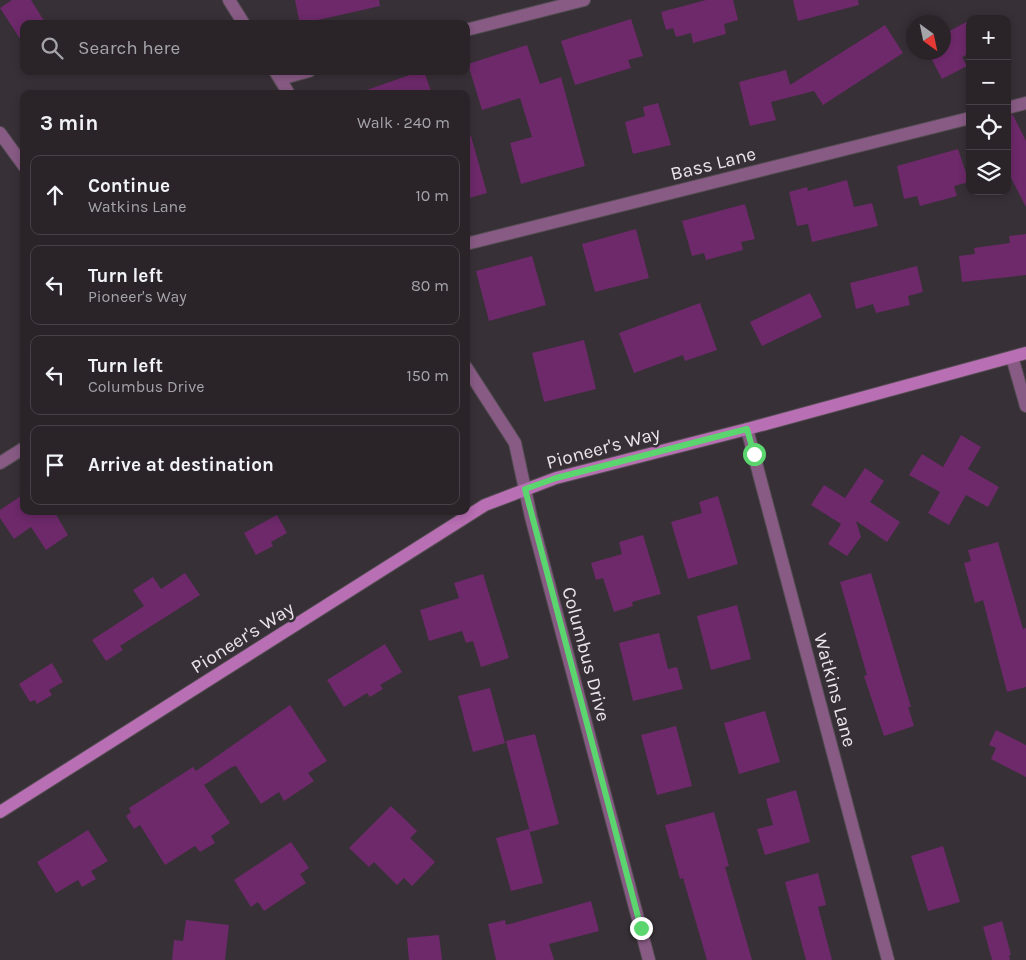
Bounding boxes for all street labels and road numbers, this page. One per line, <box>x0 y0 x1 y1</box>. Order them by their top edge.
street label: Bass Lane <box>668 143 758 185</box>
street label: Pioneer's Way <box>544 422 663 474</box>
street label: Columbus Drive <box>558 585 615 724</box>
street label: Pioneer's Way <box>187 597 298 678</box>
street label: Watkins Lane <box>809 631 861 750</box>

